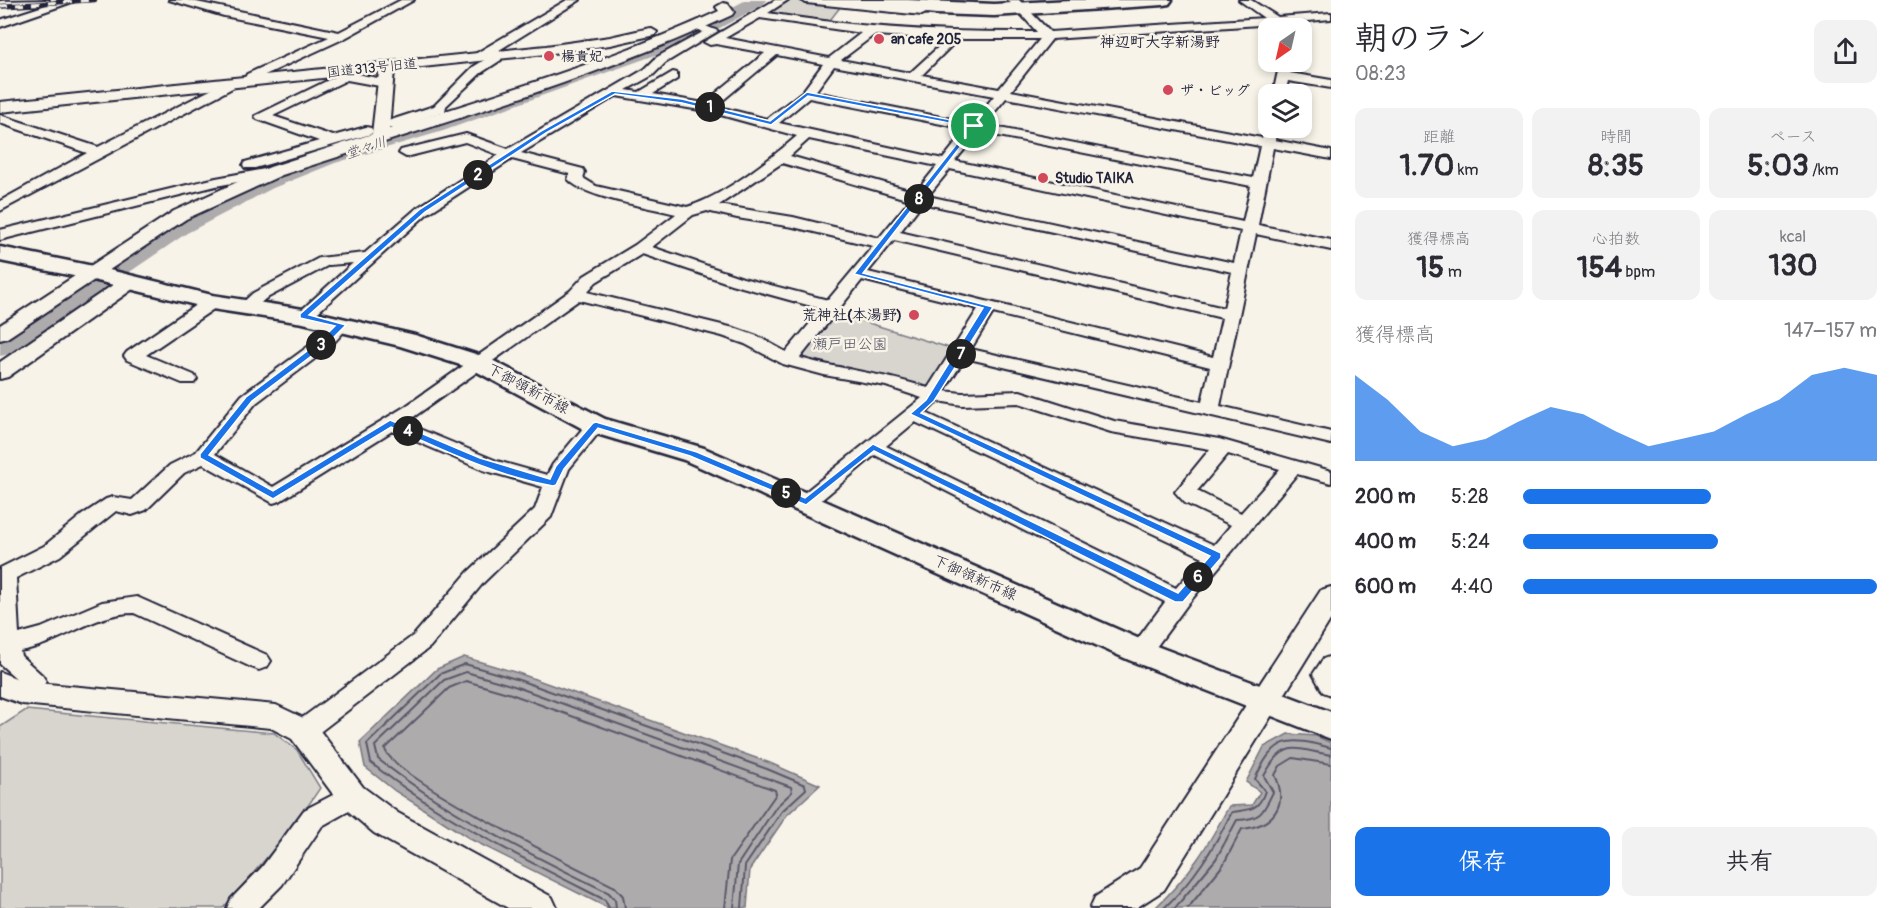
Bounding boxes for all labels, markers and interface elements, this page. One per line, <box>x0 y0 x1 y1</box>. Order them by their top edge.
north arrow <box>1258 18 1312 72</box>
map controls <box>1258 18 1312 138</box>
text: 朝のラン <box>1355 18 1487 59</box>
button: share <box>1814 20 1877 83</box>
place label: an cafe 205 <box>891 31 962 48</box>
marker: an cafe 205 <box>872 32 886 46</box>
district label: 神辺町大字新湯野 <box>1100 33 1220 52</box>
place label: 楊貴妃 <box>561 48 603 65</box>
marker: 楊貴妃 <box>542 49 556 63</box>
street label: 国道313号旧道 <box>326 55 418 81</box>
text: 08:23 <box>1355 61 1406 86</box>
place label: ザ・ビッグ <box>1180 82 1250 99</box>
marker: ザ・ビッグ <box>1161 83 1175 97</box>
button: layers <box>1258 84 1312 138</box>
pin: 1 <box>695 92 725 122</box>
text: 1 <box>707 97 713 117</box>
pin <box>948 100 999 151</box>
icon: arrive <box>957 109 990 142</box>
text: 距離 <box>1423 127 1455 147</box>
text: 時間 <box>1600 127 1632 147</box>
text: ペース <box>1769 127 1817 147</box>
water label: 堂々川 <box>343 133 389 163</box>
text: 1.70 <box>1399 147 1454 184</box>
text: 8:35 <box>1588 147 1644 184</box>
text: 5:03 <box>1747 147 1809 184</box>
pin: 2 <box>463 160 493 190</box>
text: km <box>1454 160 1479 180</box>
text: /km <box>1809 160 1839 180</box>
text: 2 <box>474 165 482 185</box>
place label: Studio TAIKA <box>1055 170 1134 187</box>
marker: Studio TAIKA <box>1036 171 1050 185</box>
pin: 8 <box>904 184 934 214</box>
text: 8 <box>915 189 923 209</box>
text: kcal <box>1780 227 1806 247</box>
text: 獲得標高 <box>1407 229 1471 249</box>
text: 心拍数 <box>1592 229 1640 249</box>
text: 130 <box>1769 247 1817 284</box>
text: 15 <box>1416 249 1444 286</box>
text: 154 <box>1577 249 1622 286</box>
text: m <box>1444 262 1462 282</box>
text: bpm <box>1622 262 1655 282</box>
place label: 荒神社(本湯野) <box>802 306 902 325</box>
marker: 荒神社(本湯野) <box>907 308 921 322</box>
text: 147–157 m <box>1784 318 1877 343</box>
text: 獲得標高 <box>1355 322 1435 347</box>
pin: 3 <box>306 330 336 360</box>
text: 3 <box>317 335 325 355</box>
park label: 瀬戸田公園 <box>812 335 888 354</box>
pin: 7 <box>946 339 976 369</box>
text: 7 <box>957 344 965 364</box>
street label: 下御領新市線 <box>484 359 572 419</box>
pin: 4 <box>393 416 423 446</box>
text: 4 <box>403 421 413 441</box>
pin: 5 <box>771 478 801 508</box>
text: 5 <box>782 483 790 503</box>
text: 200 m <box>1355 484 1416 509</box>
text: 5:28 <box>1451 484 1488 509</box>
text: 400 m <box>1355 529 1416 554</box>
text: 5:24 <box>1451 529 1490 554</box>
street label: 下御領新市線 <box>930 551 1020 605</box>
pin: 6 <box>1183 562 1213 592</box>
text: 6 <box>1193 567 1203 587</box>
text: 600 m <box>1355 574 1416 599</box>
text: 4:40 <box>1451 574 1493 599</box>
button: 保存 <box>1355 827 1610 896</box>
button: 共有 <box>1622 827 1877 896</box>

